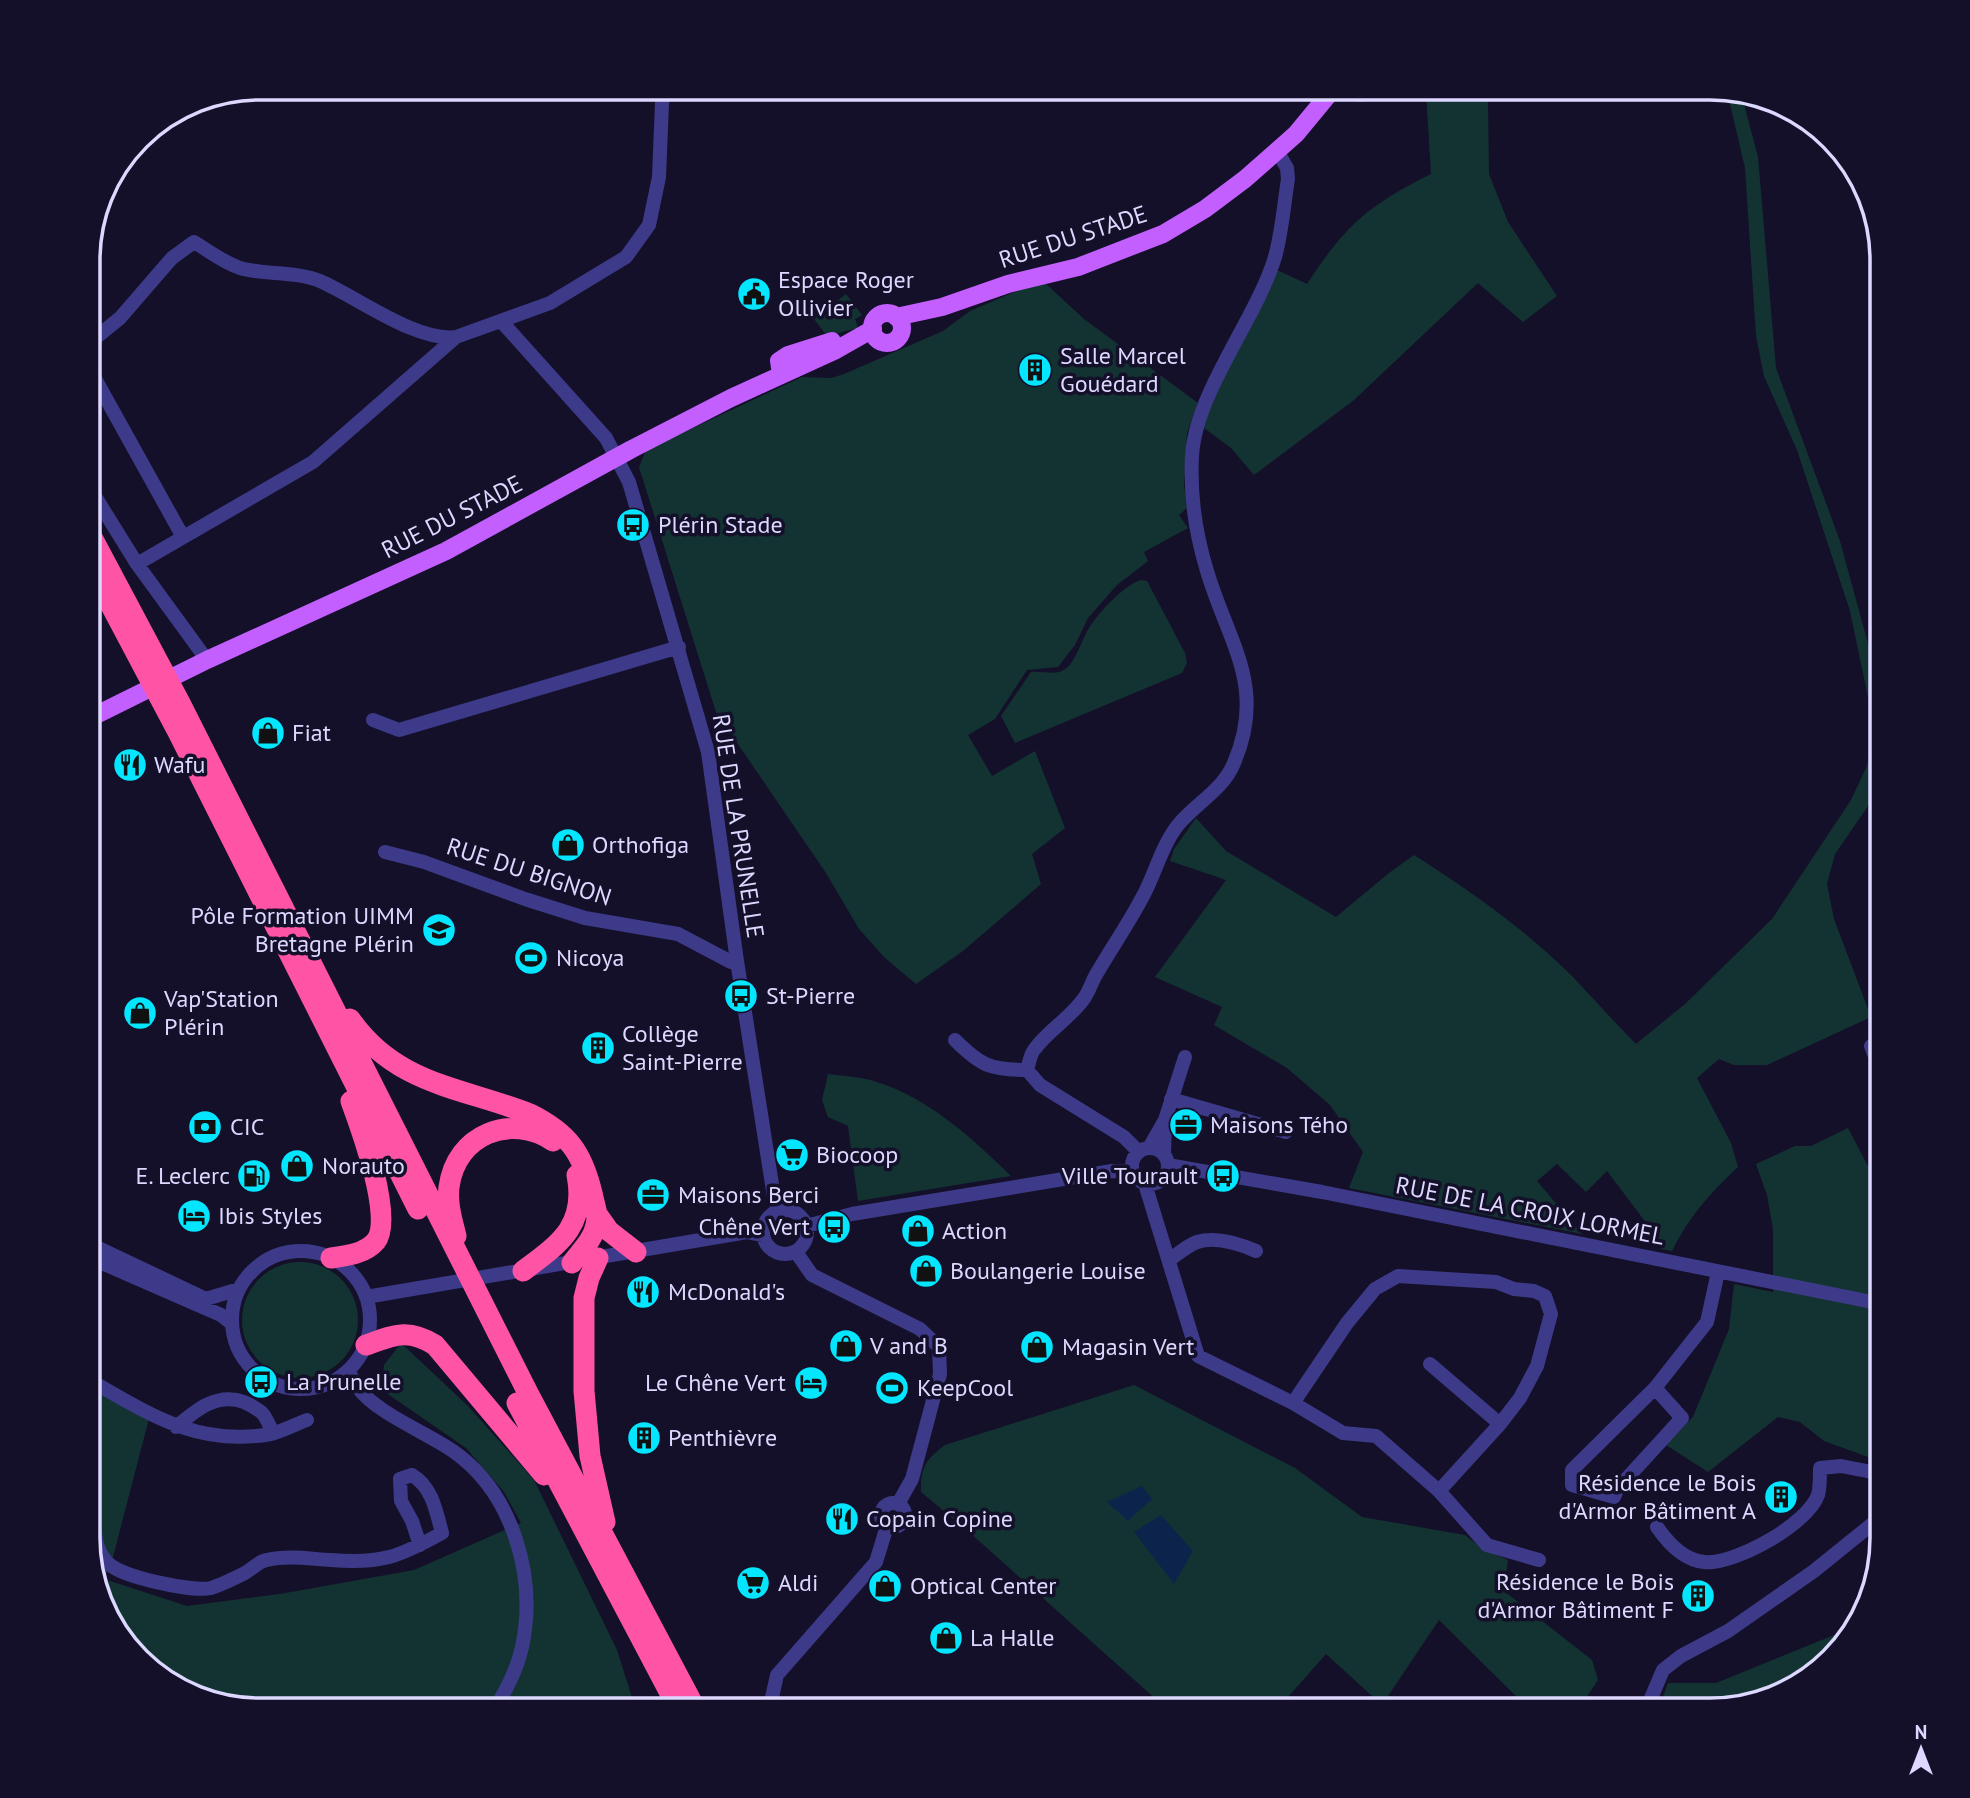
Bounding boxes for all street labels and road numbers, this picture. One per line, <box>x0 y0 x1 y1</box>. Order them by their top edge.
street label: RUE DU STADE <box>995 198 1151 275</box>
street label: RUE DU STADE <box>376 468 527 565</box>
street label: RUE DE LA PRUNELLE <box>705 712 771 940</box>
street label: RUE DU BIGNON <box>443 830 615 913</box>
street label: RUE DE LA CROIX LORMEL <box>1393 1169 1667 1252</box>

